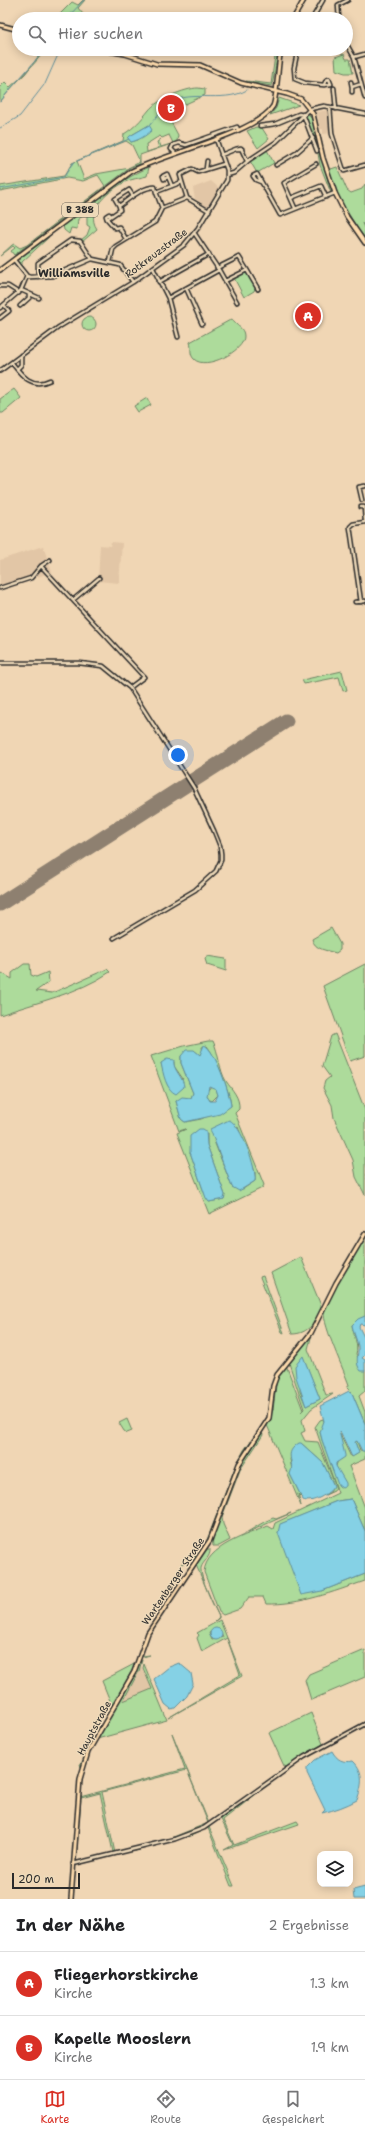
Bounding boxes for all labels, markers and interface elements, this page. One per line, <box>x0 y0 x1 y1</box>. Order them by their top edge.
search box <box>12 12 353 56</box>
icon: search <box>26 23 48 45</box>
text: Hier suchen <box>58 24 143 44</box>
pin: B <box>158 93 184 123</box>
road number: B 388 <box>62 203 98 217</box>
street label: Rotkreuzstraße <box>122 225 190 281</box>
district label: Williamsville <box>38 266 110 281</box>
pin: A <box>295 301 321 331</box>
your location <box>168 745 188 765</box>
street label: Wartenberger Straße <box>139 1534 207 1627</box>
street label: Hauptstraße <box>74 1698 114 1758</box>
map controls <box>317 1851 353 1887</box>
button: layers <box>317 1851 353 1887</box>
scale bar <box>12 1871 80 1890</box>
text: 200 m <box>18 1872 54 1887</box>
text: In der Nähe <box>16 1914 125 1936</box>
text: 2 Ergebnisse <box>269 1917 349 1934</box>
text: Fliegerhorstkirche <box>54 1965 198 1985</box>
text: A <box>24 1975 34 1992</box>
text: 1.3 km <box>310 1975 349 1992</box>
text: Kirche <box>54 1985 93 2002</box>
text: Kapelle Mooslern <box>54 2029 191 2049</box>
text: B <box>25 2039 33 2056</box>
text: 1.9 km <box>311 2039 349 2056</box>
text: Kirche <box>54 2049 93 2066</box>
tab: Karte <box>40 2088 69 2127</box>
tab: Route <box>150 2088 181 2127</box>
tab: Gespeichert <box>262 2088 325 2127</box>

